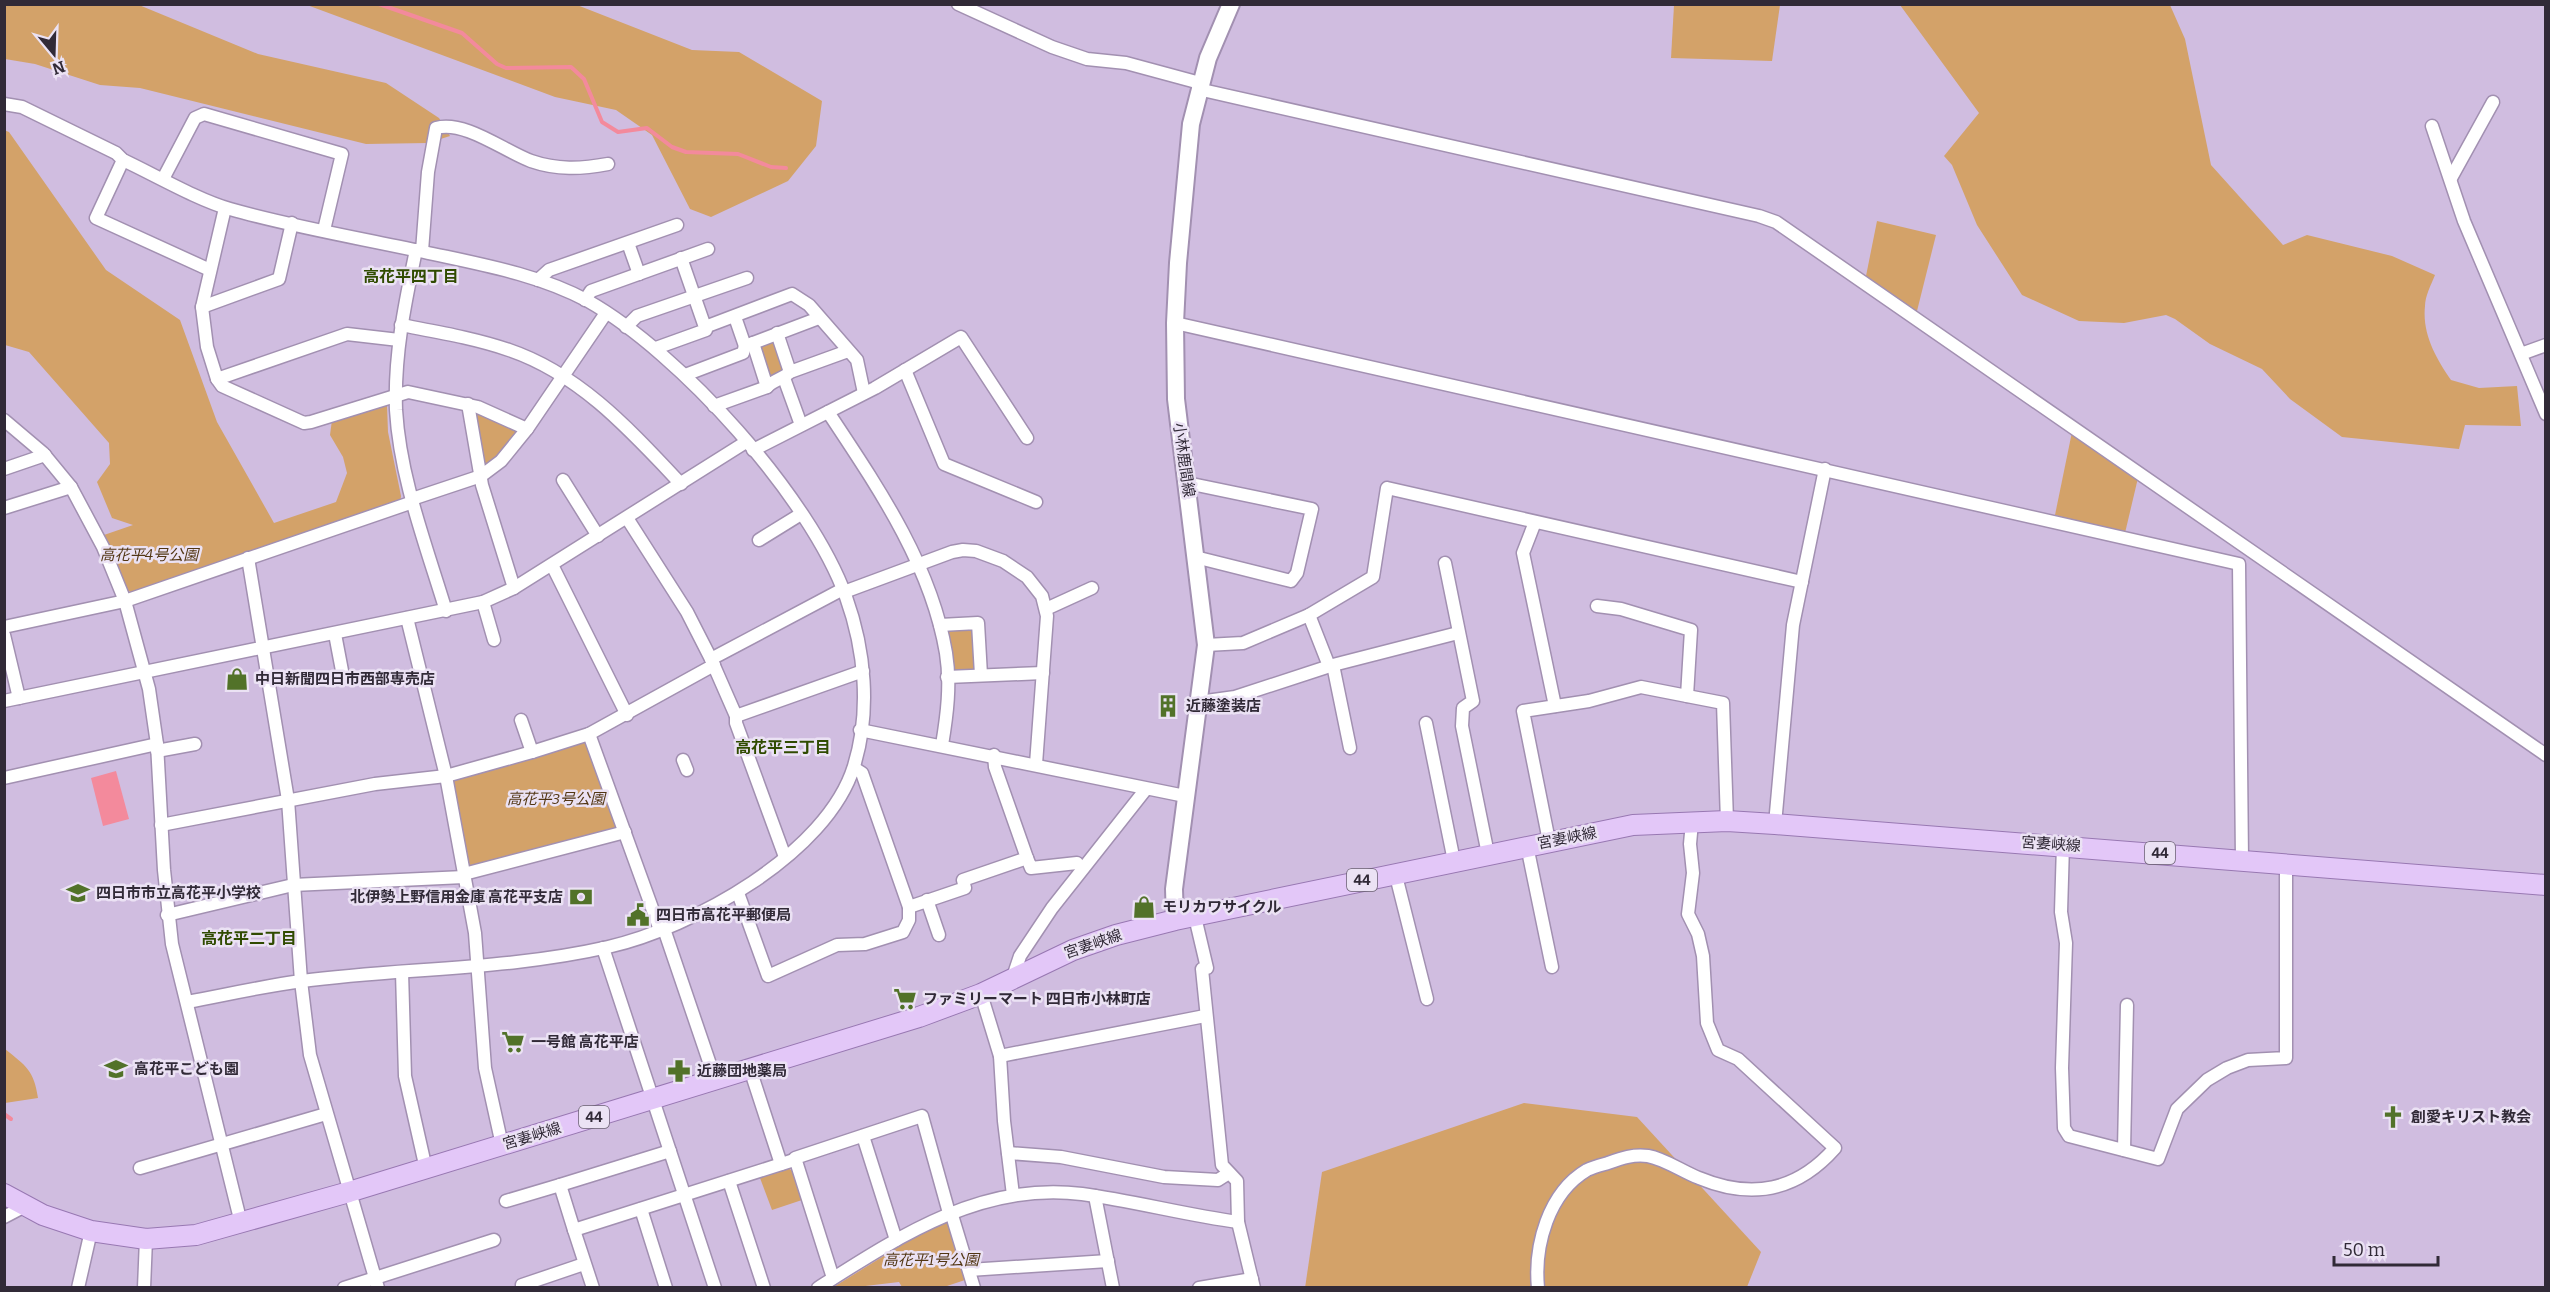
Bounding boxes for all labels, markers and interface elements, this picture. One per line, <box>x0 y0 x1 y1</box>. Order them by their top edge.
north arrow <box>24 24 84 84</box>
text: N <box>50 57 68 79</box>
district label: 高花平四丁目 <box>363 267 459 286</box>
street label: 小林鹿間線 <box>1170 422 1198 498</box>
park label: 高花平4号公園 <box>100 546 200 564</box>
shop icon: 中日新聞四日市西部専売店 <box>224 666 250 692</box>
place label: 中日新聞四日市西部専売店 <box>255 670 435 688</box>
building icon: 近藤塗装店 <box>1155 693 1181 719</box>
place label: 近藤塗装店 <box>1186 697 1261 715</box>
district label: 高花平三丁目 <box>735 738 831 757</box>
park label: 高花平3号公園 <box>507 790 607 808</box>
street label: 宮妻峡線 <box>1536 823 1598 853</box>
street label: 宮妻峡線 <box>2020 833 2082 855</box>
road number: 44 <box>2145 842 2175 864</box>
road number: 44 <box>1347 869 1377 891</box>
school or university icon: 四日市市立高花平小学校 <box>65 880 91 906</box>
place label: 四日市市立高花平小学校 <box>96 884 261 902</box>
bank icon: 北伊勢上野信用金庫 高花平支店 <box>568 884 594 910</box>
place label: 北伊勢上野信用金庫 高花平支店 <box>350 888 563 906</box>
shop icon: モリカワサイクル <box>1131 894 1157 920</box>
place label: モリカワサイクル <box>1162 898 1281 916</box>
public building icon: 四日市高花平郵便局 <box>625 902 651 928</box>
place label: 四日市高花平郵便局 <box>656 906 791 924</box>
street label: 宮妻峡線 <box>1062 926 1124 962</box>
district label: 高花平二丁目 <box>201 929 297 948</box>
supermarket icon: ファミリーマート 四日市小林町店 <box>892 986 918 1012</box>
place label: ファミリーマート 四日市小林町店 <box>923 990 1151 1008</box>
supermarket icon: 一号館 高花平店 <box>500 1029 526 1055</box>
place label: 一号館 高花平店 <box>531 1033 639 1051</box>
school or university icon: 高花平こども園 <box>103 1056 129 1082</box>
pharmacy icon: 近藤団地薬局 <box>666 1058 692 1084</box>
place label: 高花平こども園 <box>134 1060 239 1078</box>
place label: 近藤団地薬局 <box>697 1062 787 1080</box>
church icon: 創愛キリスト教会 <box>2380 1104 2406 1130</box>
road number: 44 <box>579 1106 609 1128</box>
place label: 創愛キリスト教会 <box>2411 1108 2531 1126</box>
street label: 宮妻峡線 <box>501 1119 563 1153</box>
scale bar <box>2334 1229 2438 1267</box>
text: 50 m <box>2343 1239 2385 1261</box>
park label: 高花平1号公園 <box>883 1251 981 1269</box>

